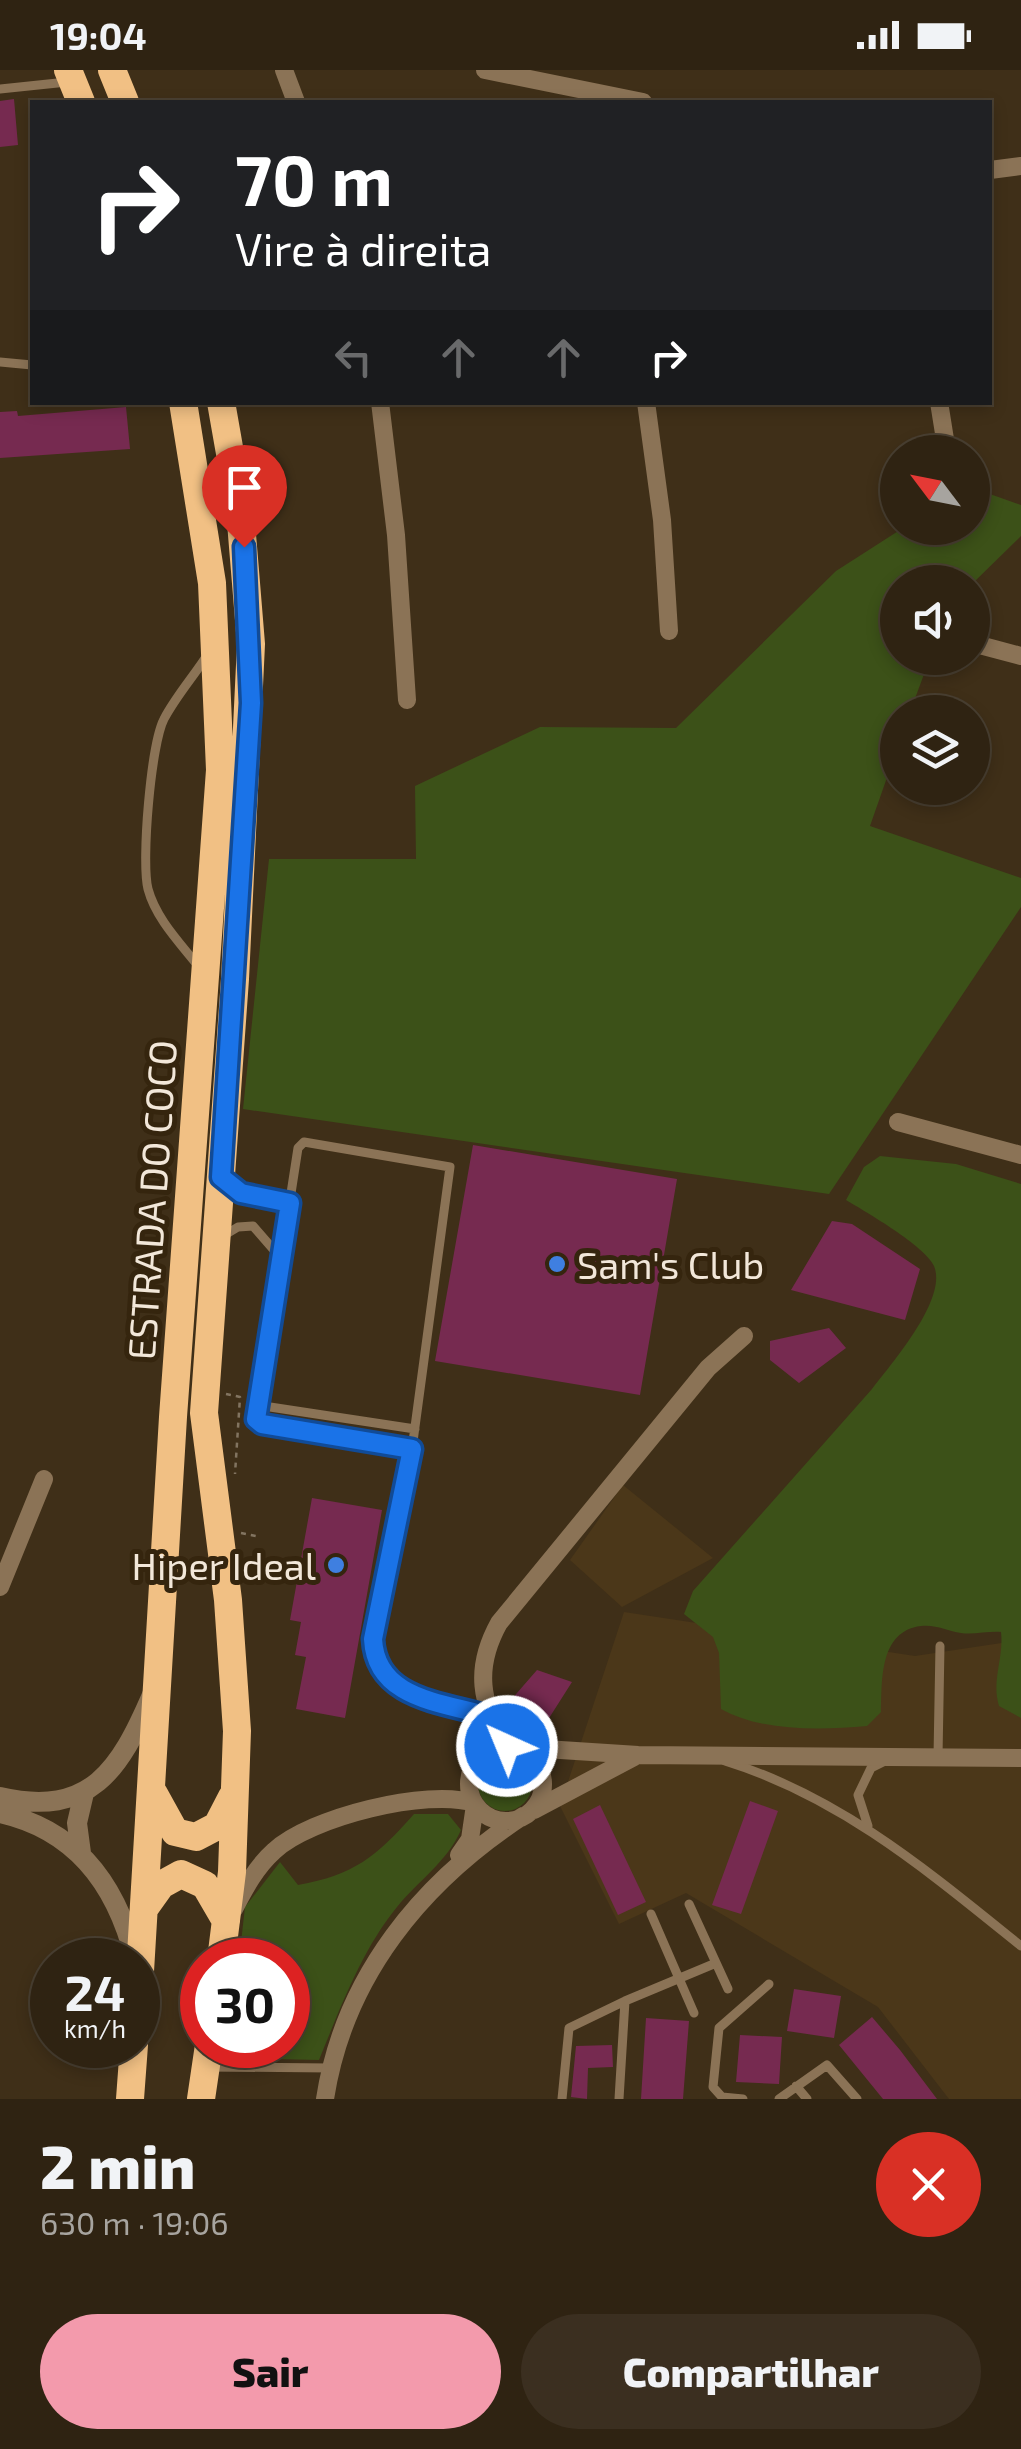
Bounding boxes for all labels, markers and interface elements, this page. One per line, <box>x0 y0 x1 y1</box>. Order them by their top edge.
text: 19:04 <box>50 12 147 58</box>
text: 70 m <box>235 136 393 220</box>
icon: right <box>70 140 200 270</box>
text: Vire à direita <box>235 221 492 275</box>
icon: left <box>326 330 381 385</box>
icon: ahead <box>431 330 486 385</box>
icon: ahead <box>536 330 591 385</box>
icon: right <box>641 330 696 385</box>
north arrow <box>880 435 990 545</box>
map controls <box>880 435 990 805</box>
pin <box>202 445 287 548</box>
icon: arrive <box>217 460 272 515</box>
button: sound <box>880 565 990 675</box>
button: layers <box>880 695 990 805</box>
street label: ESTRADA DO COCO <box>117 1039 185 1361</box>
place label: Sam's Club <box>577 1241 764 1287</box>
marker: Sam's Club <box>546 1253 568 1275</box>
place label: Hiper Ideal <box>132 1542 316 1588</box>
marker: Hiper Ideal <box>325 1554 347 1576</box>
position arrow <box>455 1694 559 1798</box>
speed limit sign: 30 <box>180 1938 310 2068</box>
text: 24 <box>65 1961 125 2021</box>
text: km/h <box>64 2013 126 2043</box>
text: 2 min <box>40 2129 195 2201</box>
button: close <box>876 2132 981 2237</box>
text: 630 m · 19:06 <box>40 2203 229 2241</box>
button: Sair <box>40 2314 501 2429</box>
button: Compartilhar <box>521 2314 981 2429</box>

